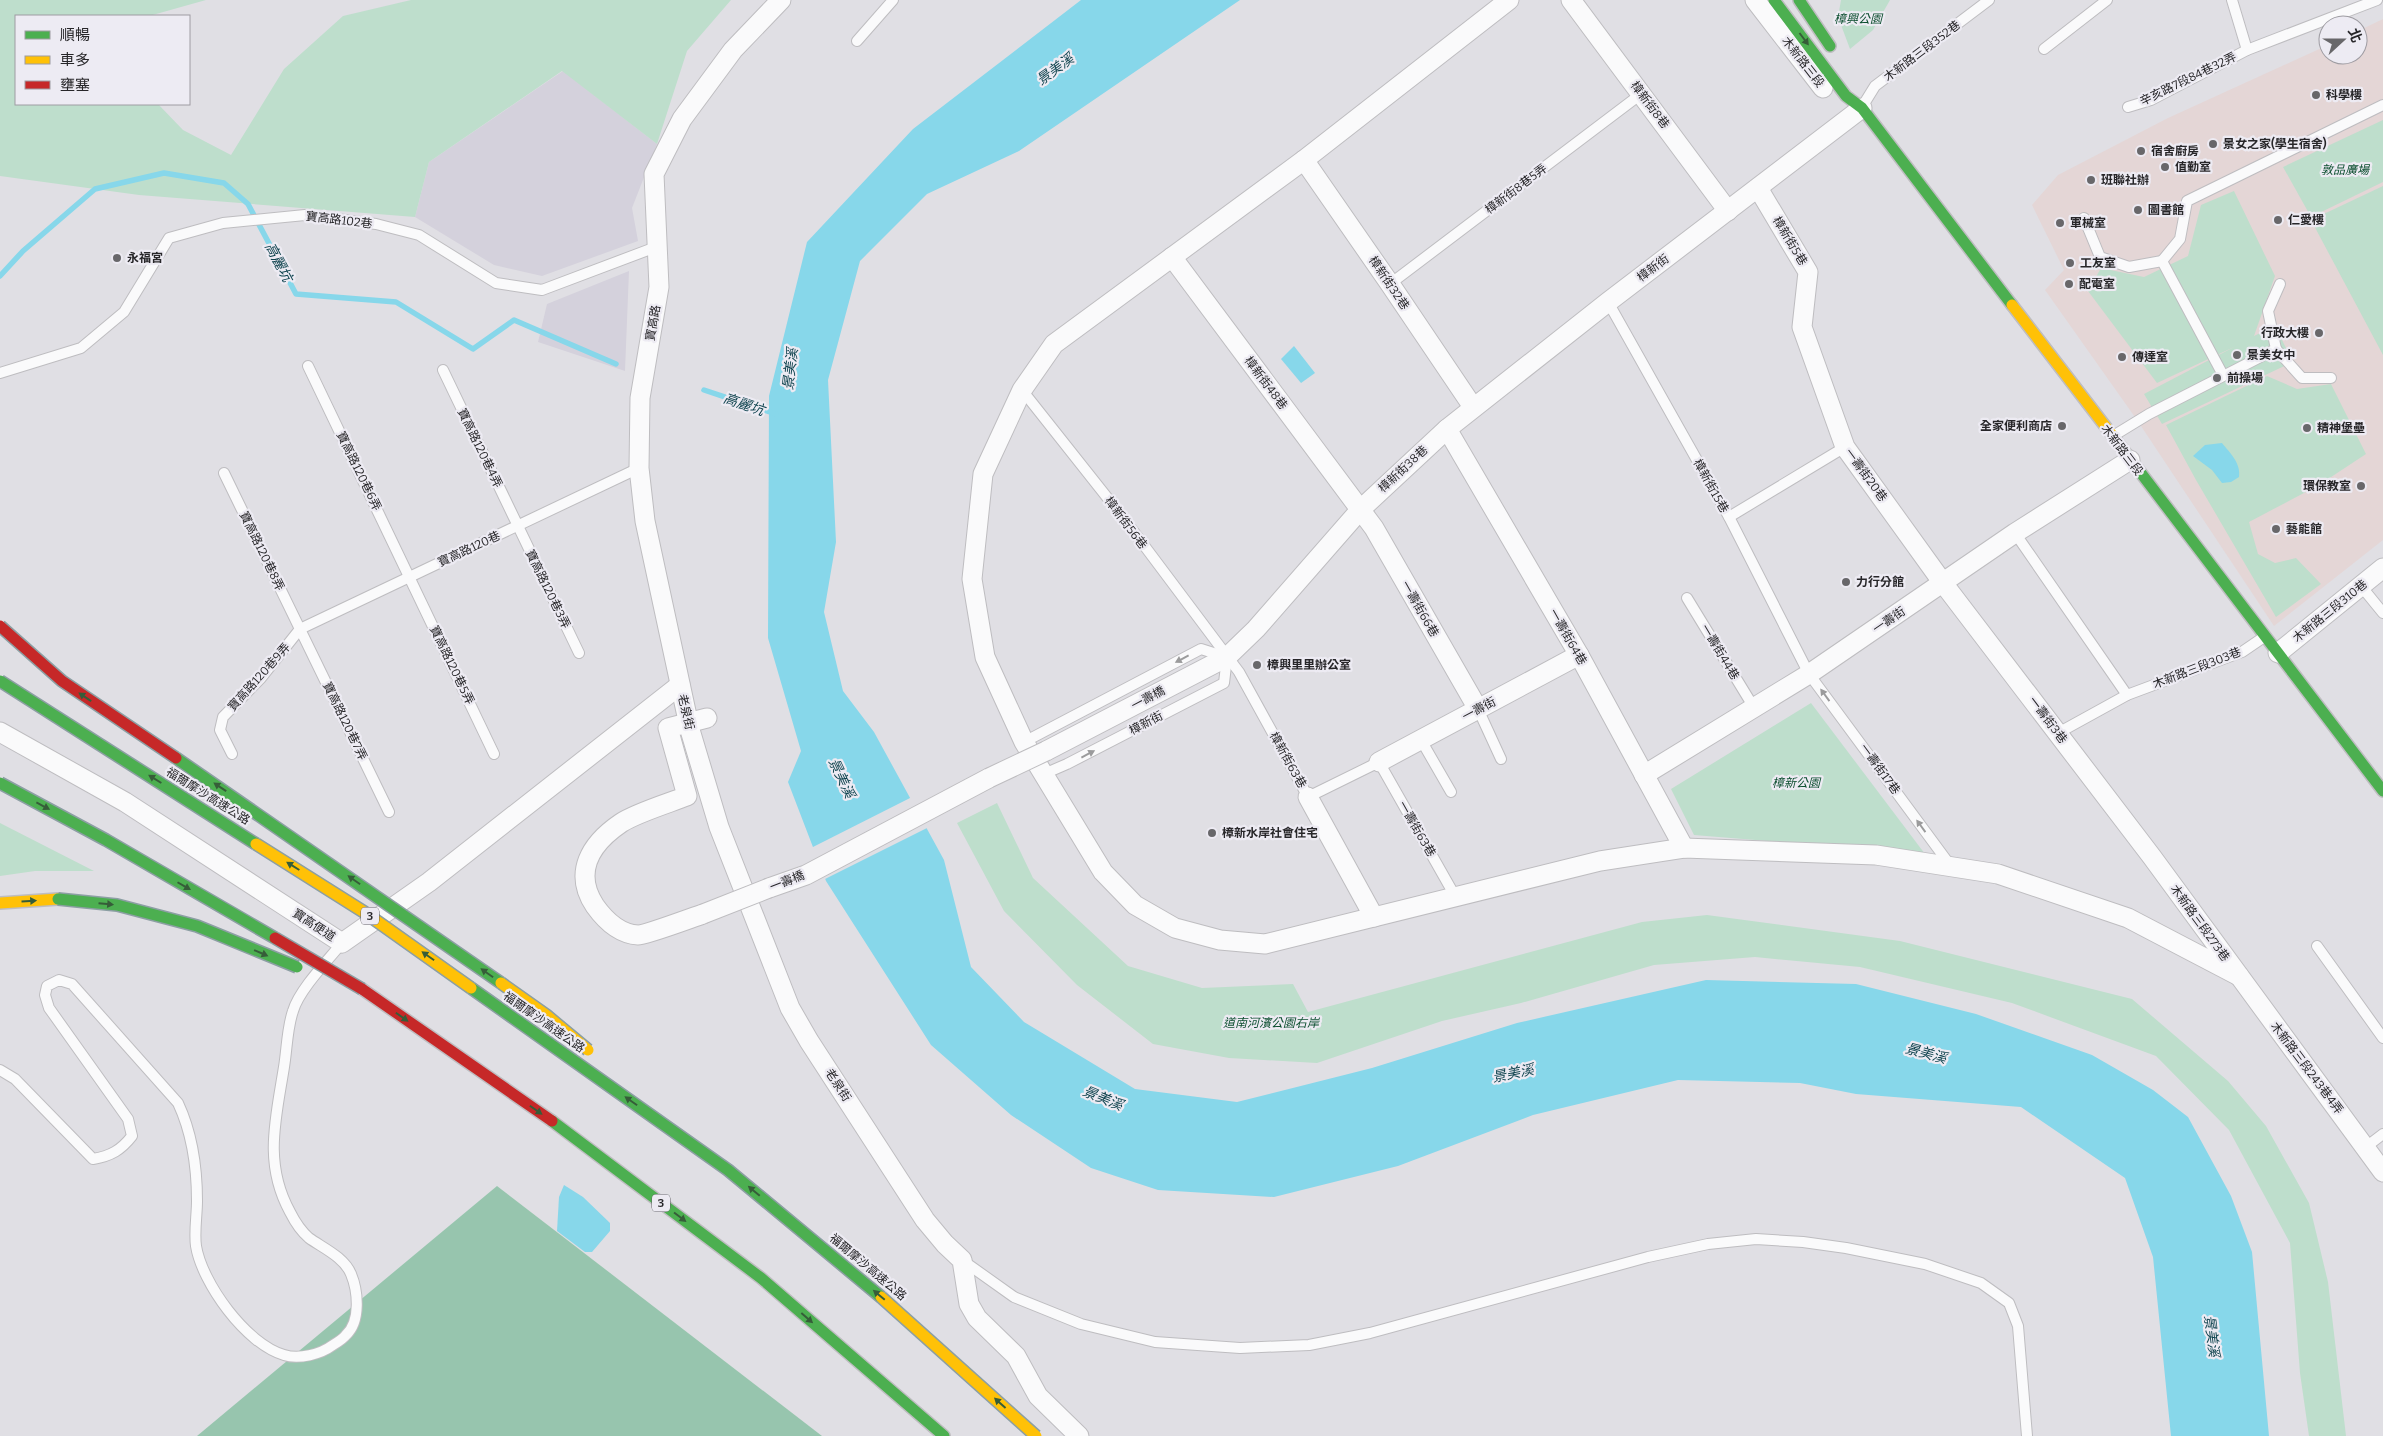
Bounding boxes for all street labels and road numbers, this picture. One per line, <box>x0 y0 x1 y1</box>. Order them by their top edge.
street label: 木新路三段352巷 <box>1881 18 1963 84</box>
street label: 木新路三段 <box>1779 34 1827 90</box>
street label: 辛亥路7段84巷32弄 <box>2137 50 2239 108</box>
street label: 樟新街8巷 <box>1628 79 1672 131</box>
street label: 樟新街8巷5弄 <box>1482 161 1550 217</box>
street label: 寶高路102巷 <box>305 209 373 231</box>
street label: 樟新街5巷 <box>1770 214 1810 268</box>
street label: 樟新街 <box>1634 252 1672 284</box>
street label: 樟新街32巷 <box>1366 254 1412 312</box>
street label: 寶高路 <box>643 304 663 342</box>
street label: 樟新街48巷 <box>1242 354 1290 412</box>
street label: 寶高路120巷4弄 <box>455 406 505 490</box>
street label: 木新路三段 <box>2098 422 2146 478</box>
street label: 寶高路120巷6弄 <box>334 429 384 513</box>
street label: 樟新街38巷 <box>1376 443 1430 495</box>
street label: 一壽街20巷 <box>1842 446 1890 504</box>
street label: 樟新街15巷 <box>1691 457 1731 515</box>
street label: 樟新街56巷 <box>1102 494 1150 552</box>
street label: 寶高路120巷8弄 <box>237 509 287 593</box>
street label: 寶高路120巷 <box>436 528 502 570</box>
street label: 寶高路120巷3弄 <box>523 547 573 631</box>
street label: 木新路三段310巷 <box>2290 577 2370 645</box>
street label: 一壽街66巷 <box>1398 579 1442 639</box>
street label: 一壽街 <box>1870 604 1908 636</box>
street label: 一壽街64巷 <box>1546 607 1590 667</box>
street label: 一壽街44巷 <box>1698 622 1742 682</box>
street label: 寶高路120巷5弄 <box>427 624 477 706</box>
street label: 寶高路120巷9弄 <box>225 640 293 714</box>
street label: 木新路三段303巷 <box>2151 645 2243 691</box>
street label: 寶高路120巷7弄 <box>320 680 370 762</box>
street label: 一壽橋 <box>1129 683 1167 713</box>
street label: 老泉街 <box>675 693 697 731</box>
street label: 一壽街 <box>1460 694 1498 724</box>
street label: 一壽街3巷 <box>2026 694 2070 746</box>
street label: 樟新街 <box>1127 708 1165 738</box>
street label: 樟新街63巷 <box>1267 730 1309 790</box>
street label: 一壽街17巷 <box>1857 741 1903 797</box>
street label: 福爾摩沙高速公路 <box>164 765 252 827</box>
street label: 一壽街63巷 <box>1396 799 1438 859</box>
street label: 一壽橋 <box>768 868 806 894</box>
street label: 木新路三段273巷 <box>2168 882 2232 964</box>
street label: 寶高便道 <box>290 906 338 944</box>
road number: 3 <box>361 908 379 924</box>
street label: 福爾摩沙高速公路 <box>501 989 587 1055</box>
street label: 木新路三段243巷4弄 <box>2268 1019 2346 1117</box>
street label: 老泉街 <box>822 1066 854 1104</box>
road number: 3 <box>652 1194 670 1212</box>
street label: 福爾摩沙高速公路 <box>827 1231 909 1303</box>

